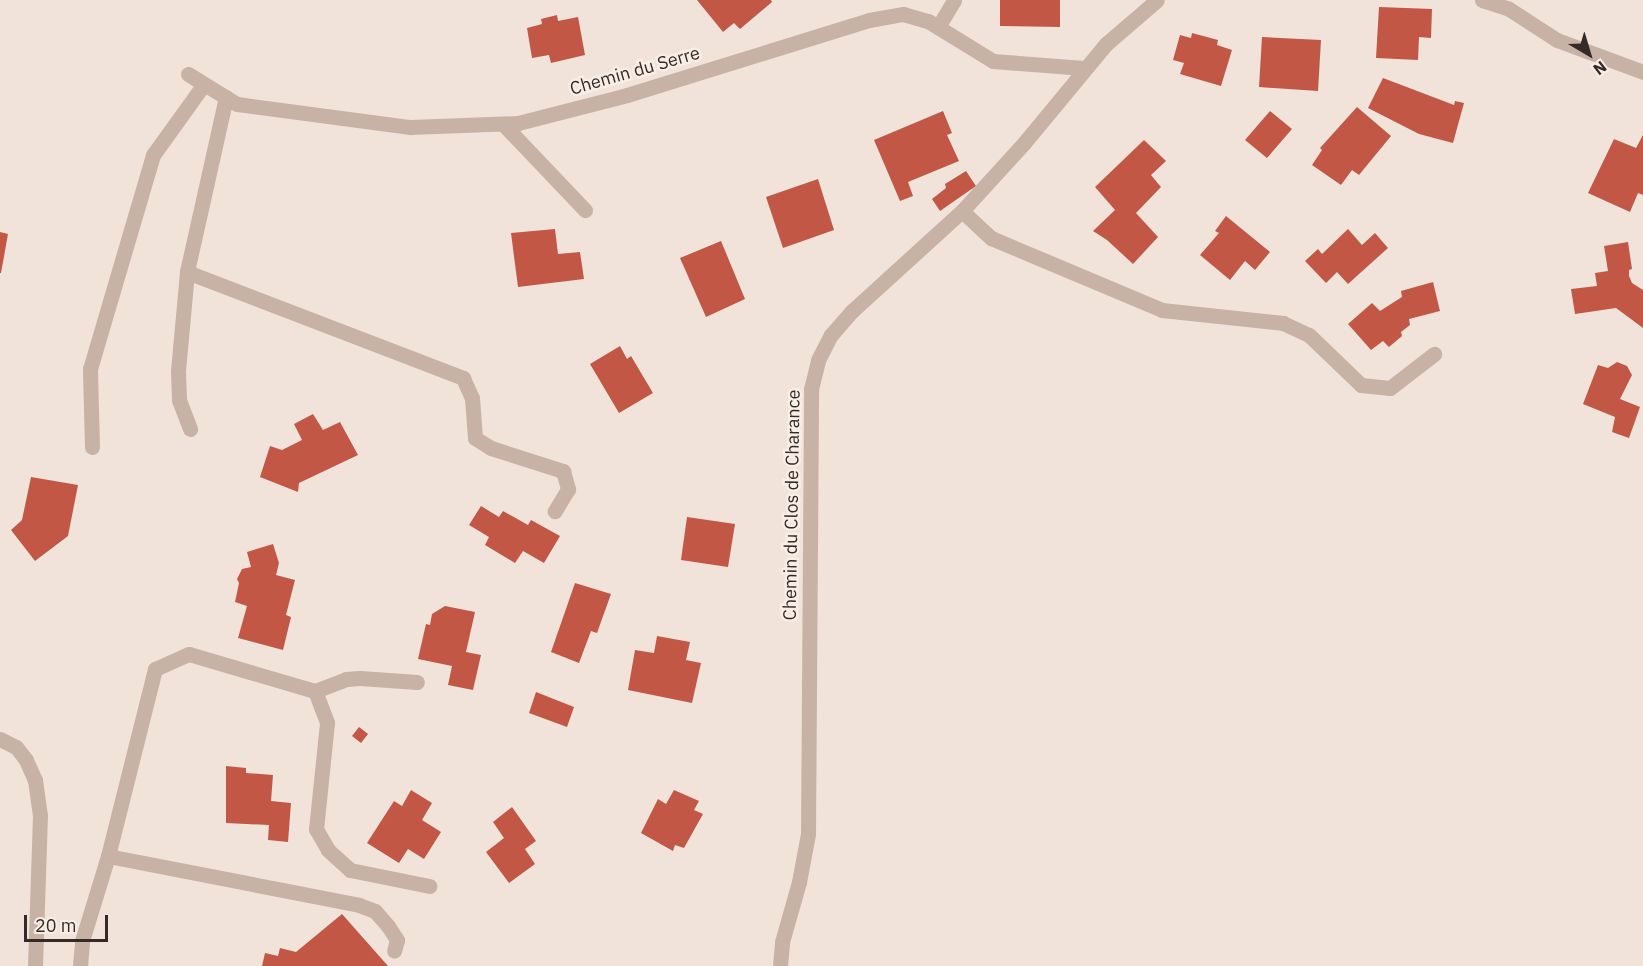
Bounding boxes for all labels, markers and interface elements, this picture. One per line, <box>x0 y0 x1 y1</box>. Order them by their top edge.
north arrow <box>1559 24 1619 84</box>
street label: Chemin du Serre <box>568 42 702 100</box>
text: N <box>1589 57 1611 80</box>
street label: Chemin du Clos de Charance <box>779 389 805 621</box>
scale bar <box>27 903 111 941</box>
text: 20 m <box>35 914 77 937</box>

